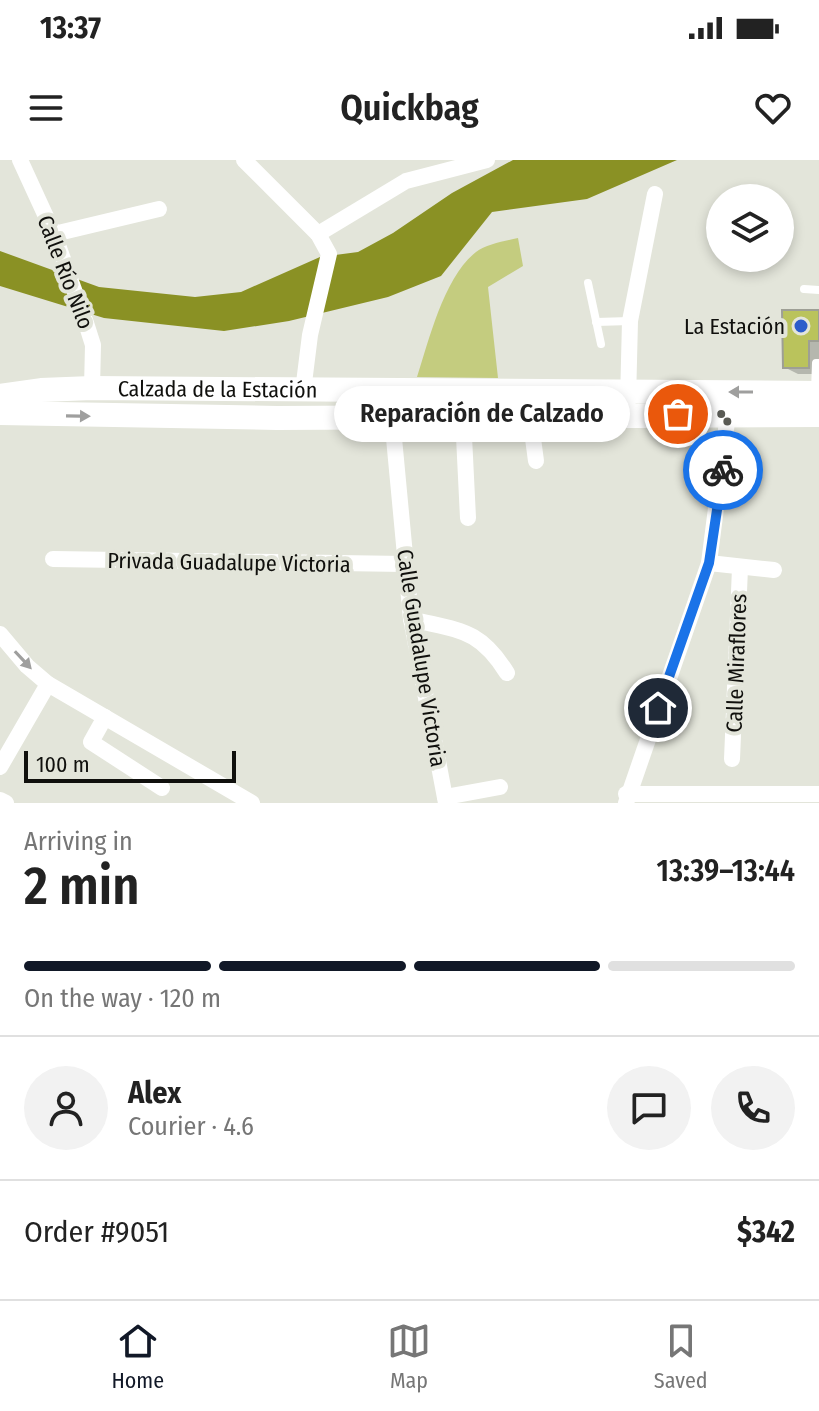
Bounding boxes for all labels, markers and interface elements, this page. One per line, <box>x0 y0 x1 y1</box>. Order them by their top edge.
text: 13:37 <box>40 10 101 46</box>
icon: menu <box>24 86 68 130</box>
text: Quickbag <box>340 86 479 130</box>
icon: heart <box>751 86 795 130</box>
map controls <box>706 184 794 272</box>
button: layers <box>706 184 794 272</box>
street label: Calle Río Nilo <box>32 212 100 333</box>
place label: La Estación <box>684 313 785 340</box>
marker: La Estación <box>792 317 810 335</box>
street label: Calzada de la Estación <box>118 375 317 404</box>
pin <box>644 380 712 448</box>
callout: Reparación de Calzado <box>334 386 630 442</box>
one-way arrow <box>728 386 753 398</box>
icon: bag <box>656 392 700 436</box>
text: Reparación de Calzado <box>360 398 604 429</box>
one-way arrow <box>66 410 91 422</box>
courier <box>683 430 763 510</box>
icon: bike <box>701 448 745 492</box>
street label: Privada Guadalupe Victoria <box>107 547 351 578</box>
street label: Calle Guadalupe Victoria <box>391 547 452 769</box>
street label: Calle Miraflores <box>721 593 752 733</box>
one-way arrow <box>13 650 31 669</box>
pin <box>624 674 692 742</box>
icon: home <box>636 686 680 730</box>
scale bar <box>24 747 236 783</box>
text: 100 m <box>36 751 90 778</box>
text: Arriving in <box>24 826 133 857</box>
text: 13:39–13:44 <box>656 853 795 889</box>
text: 2 min <box>24 855 140 918</box>
text: On the way · 120 m <box>24 983 221 1014</box>
button: person <box>24 1066 108 1150</box>
button: chat <box>607 1066 691 1150</box>
button: phone <box>711 1066 795 1150</box>
text: Alex <box>128 1075 181 1111</box>
text: Courier · 4.6 <box>128 1111 254 1142</box>
text: Order #9051 <box>24 1214 169 1250</box>
text: $342 <box>737 1214 795 1250</box>
tab: Home <box>111 1319 164 1394</box>
tab: Map <box>387 1319 431 1394</box>
tab: Saved <box>654 1319 708 1394</box>

